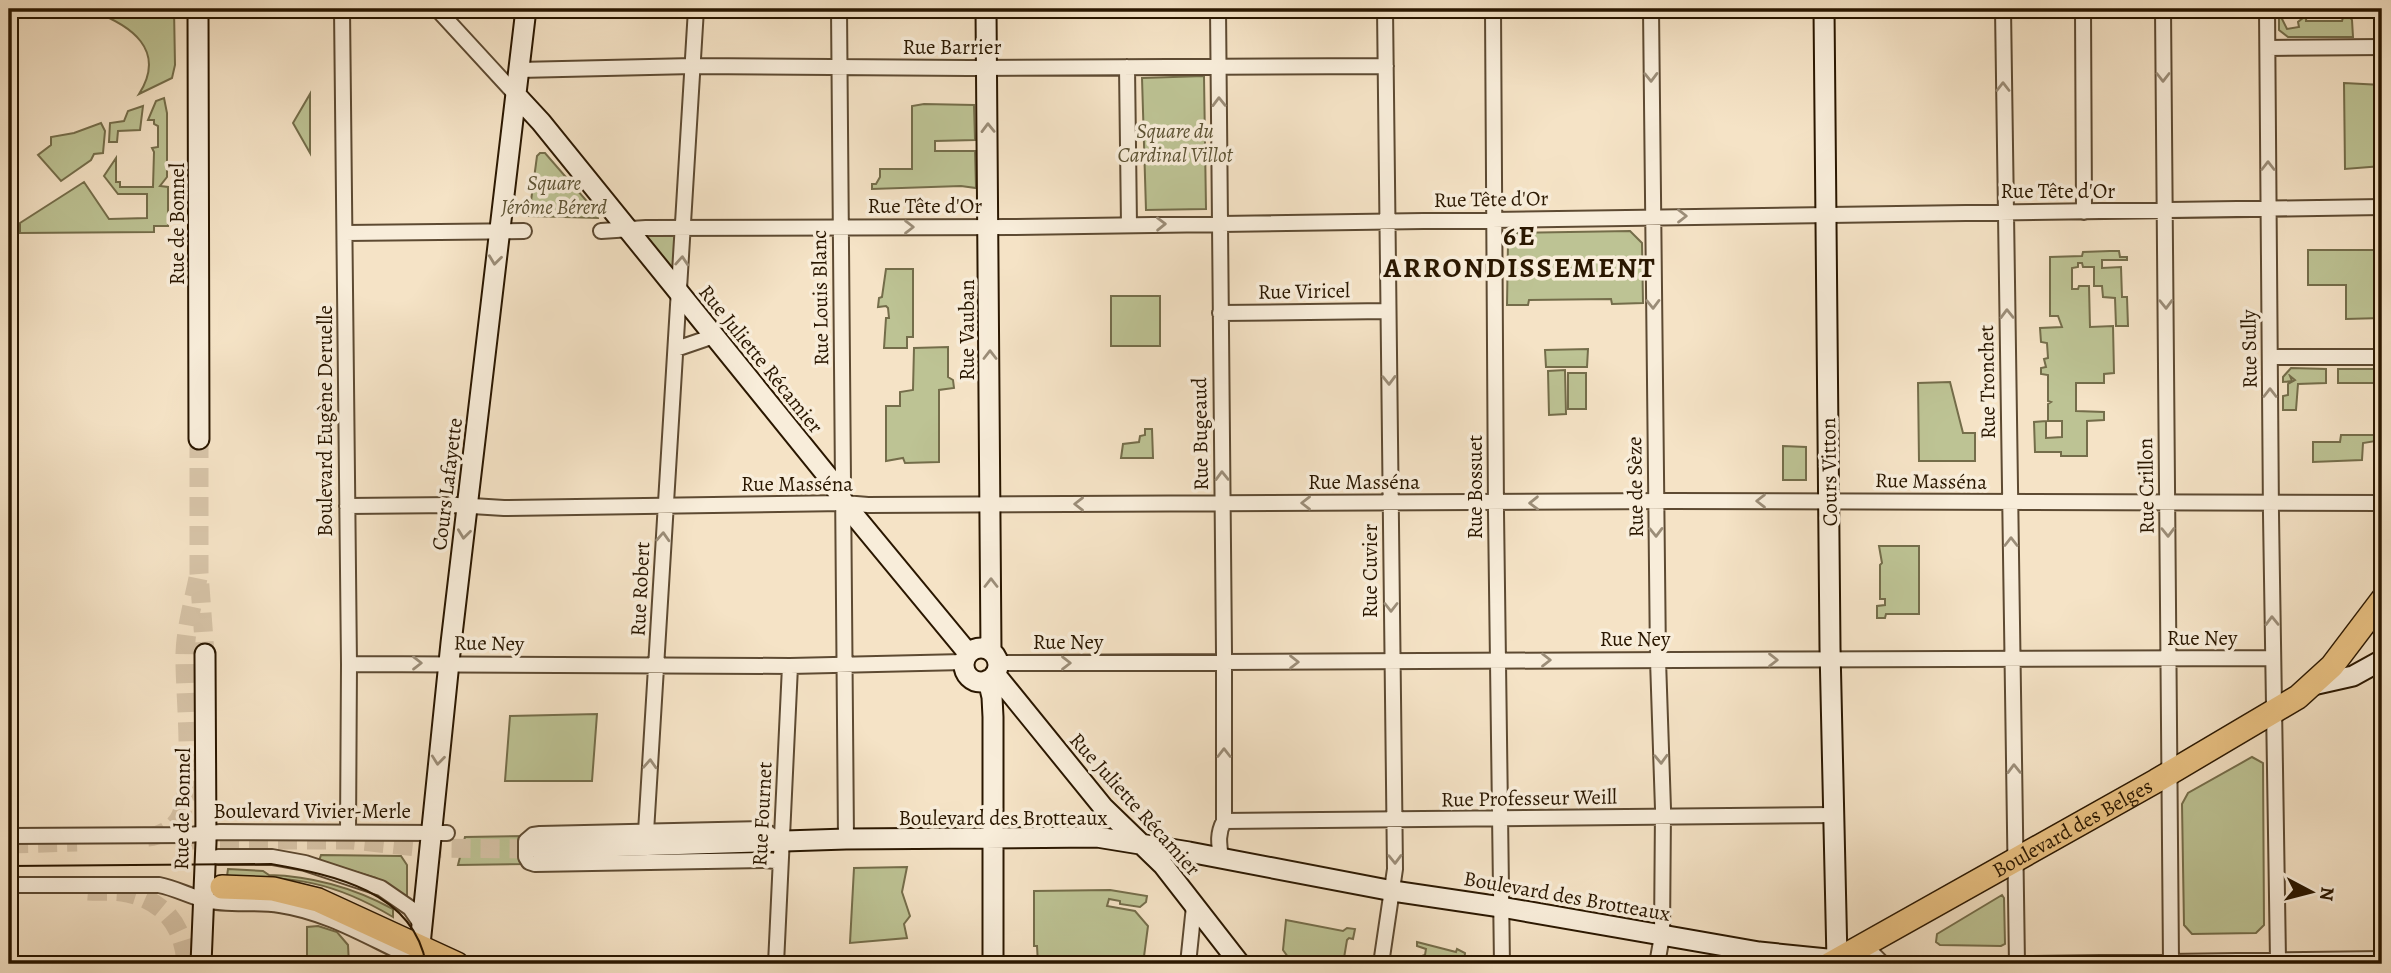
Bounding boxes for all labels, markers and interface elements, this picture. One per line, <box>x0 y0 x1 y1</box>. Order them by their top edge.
street label: Rue Barrier <box>903 33 1001 61</box>
one-way arrow <box>1643 72 1659 83</box>
one-way arrow <box>2155 72 2171 83</box>
one-way arrow <box>1996 81 2011 92</box>
one-way arrow <box>1211 96 1227 107</box>
park label: Square du Cardinal Villot <box>1117 117 1234 169</box>
one-way arrow <box>980 122 996 133</box>
one-way arrow <box>2260 160 2276 171</box>
street label: Rue de Bonnel <box>163 163 191 285</box>
park label: Square Jérôme Bérerd <box>500 169 607 221</box>
street label: Rue Tête d'Or <box>2001 177 2115 205</box>
street label: Rue Tête d'Or <box>1433 184 1549 214</box>
street label: Rue Tête d'Or <box>868 192 982 220</box>
one-way arrow <box>1678 208 1688 224</box>
one-way arrow <box>1156 217 1167 232</box>
district label: 6E ARRONDISSEMENT <box>1382 217 1657 287</box>
one-way arrow <box>904 219 915 235</box>
street label: Rue Louis Blanc <box>805 230 835 366</box>
one-way arrow <box>488 254 503 265</box>
one-way arrow <box>674 255 689 266</box>
street label: Rue Viricel <box>1258 276 1350 306</box>
street label: Rue Juliette Récamier <box>692 279 830 439</box>
street label: Rue Vauban <box>953 279 981 381</box>
one-way arrow <box>1646 299 1661 310</box>
one-way arrow <box>2158 299 2173 310</box>
street label: Boulevard Eugène Deruelle <box>311 305 339 537</box>
one-way arrow <box>1999 309 2014 320</box>
street label: Rue Sully <box>2234 309 2264 389</box>
street label: Rue Tronchet <box>1972 325 2002 439</box>
one-way arrow <box>982 350 998 360</box>
one-way arrow <box>1381 375 1397 385</box>
street label: Rue Bugeaud <box>1185 376 1215 491</box>
one-way arrow <box>2262 388 2278 398</box>
street label: Cours Lafayette <box>425 416 469 552</box>
street label: Cours Vitton <box>1814 417 1844 527</box>
street label: Rue Bossuet <box>1461 435 1489 539</box>
street label: Rue de Sèze <box>1620 436 1650 538</box>
street label: Rue Crillon <box>2131 438 2161 534</box>
street label: Rue Masséna <box>1875 466 1987 496</box>
street label: Rue Masséna <box>1308 468 1420 496</box>
street label: Rue Masséna <box>741 470 853 498</box>
one-way arrow <box>1214 471 1230 481</box>
one-way arrow <box>1755 493 1766 509</box>
one-way arrow <box>1300 495 1311 511</box>
one-way arrow <box>1528 495 1538 511</box>
one-way arrow <box>1073 496 1083 512</box>
street label: Rue Cuvier <box>1356 524 1384 618</box>
one-way arrow <box>1649 527 1664 538</box>
one-way arrow <box>2160 527 2176 538</box>
one-way arrow <box>457 529 472 540</box>
one-way arrow <box>656 531 671 542</box>
one-way arrow <box>2003 536 2019 547</box>
street label: Rue Robert <box>624 541 656 637</box>
one-way arrow <box>983 577 999 587</box>
one-way arrow <box>1383 602 1399 613</box>
one-way arrow <box>2265 615 2280 626</box>
street label: Rue Ney <box>2167 624 2238 652</box>
street label: Rue Ney <box>1600 625 1671 653</box>
street label: Rue Ney <box>453 628 525 658</box>
street label: Rue Ney <box>1033 628 1104 656</box>
one-way arrow <box>1541 652 1551 668</box>
one-way arrow <box>1768 652 1779 668</box>
one-way arrow <box>1289 654 1299 670</box>
one-way arrow <box>413 655 423 671</box>
one-way arrow <box>1061 655 1072 671</box>
street label: Rue Juliette Récamier <box>1063 726 1207 882</box>
one-way arrow <box>1216 747 1232 758</box>
street label: Rue de Bonnel <box>167 748 197 870</box>
one-way arrow <box>1654 754 1669 765</box>
one-way arrow <box>431 755 446 766</box>
one-way arrow <box>643 758 658 769</box>
street label: Rue Fournet <box>745 761 779 867</box>
one-way arrow <box>2007 764 2022 775</box>
street label: Boulevard des Belges <box>1987 772 2158 884</box>
street label: Rue Professeur Weill <box>1441 782 1617 814</box>
street label: Boulevard Vivier-Merle <box>213 797 411 825</box>
street label: Boulevard des Brotteaux <box>898 804 1108 832</box>
one-way arrow <box>1387 854 1403 865</box>
north arrow <box>2276 858 2346 928</box>
street label: Boulevard des Brotteaux <box>1462 864 1672 928</box>
text: N <box>2313 885 2341 903</box>

